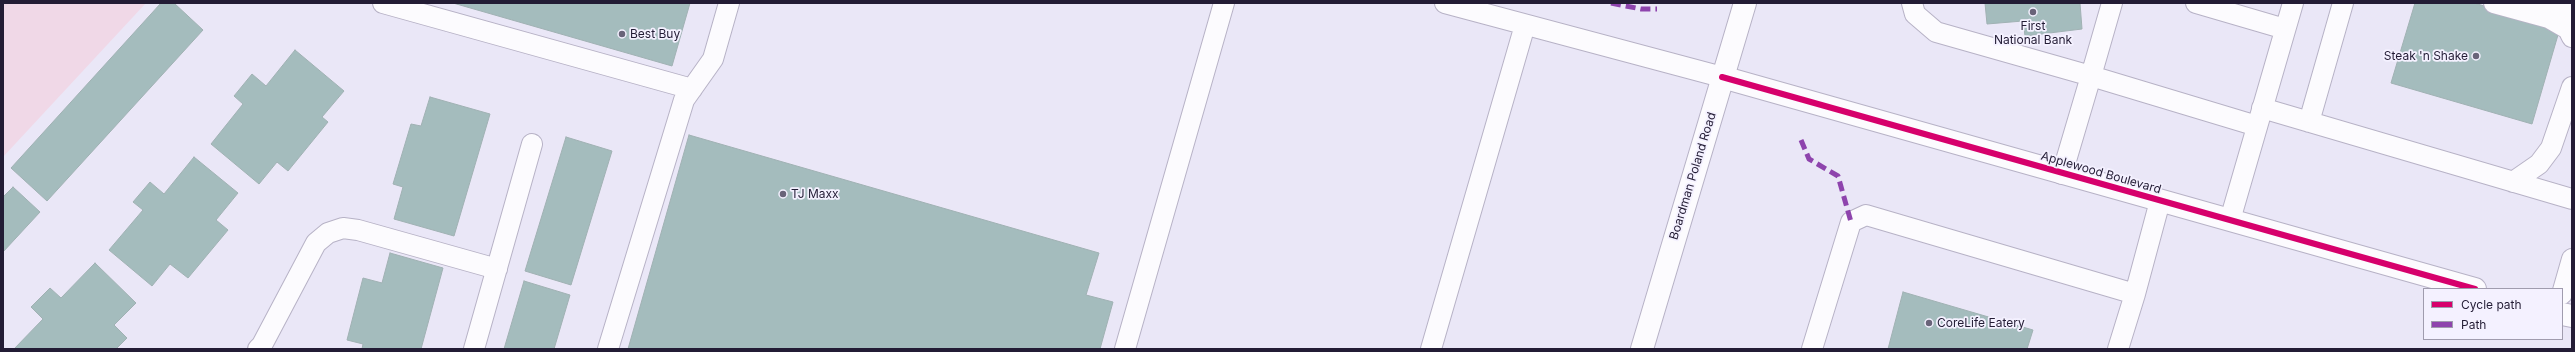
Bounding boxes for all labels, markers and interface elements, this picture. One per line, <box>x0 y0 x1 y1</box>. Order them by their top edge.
marker: First National Bank <box>2028 7 2038 17</box>
place label: First National Bank <box>1994 19 2072 47</box>
place label: Best Buy <box>630 27 680 41</box>
marker: Best Buy <box>617 29 627 39</box>
place label: Steak 'n Shake <box>2384 49 2468 63</box>
marker: Steak 'n Shake <box>2471 51 2481 61</box>
street label: Boardman Poland Road <box>1667 111 1719 241</box>
street label: Applewood Boulevard <box>2039 149 2163 197</box>
place label: TJ Maxx <box>791 187 839 201</box>
marker: TJ Maxx <box>778 189 788 199</box>
legend <box>2423 288 2563 340</box>
text: Cycle path <box>2461 297 2522 312</box>
place label: CoreLife Eatery <box>1937 316 2025 330</box>
text: Path <box>2461 317 2486 332</box>
marker: CoreLife Eatery <box>1924 318 1934 328</box>

